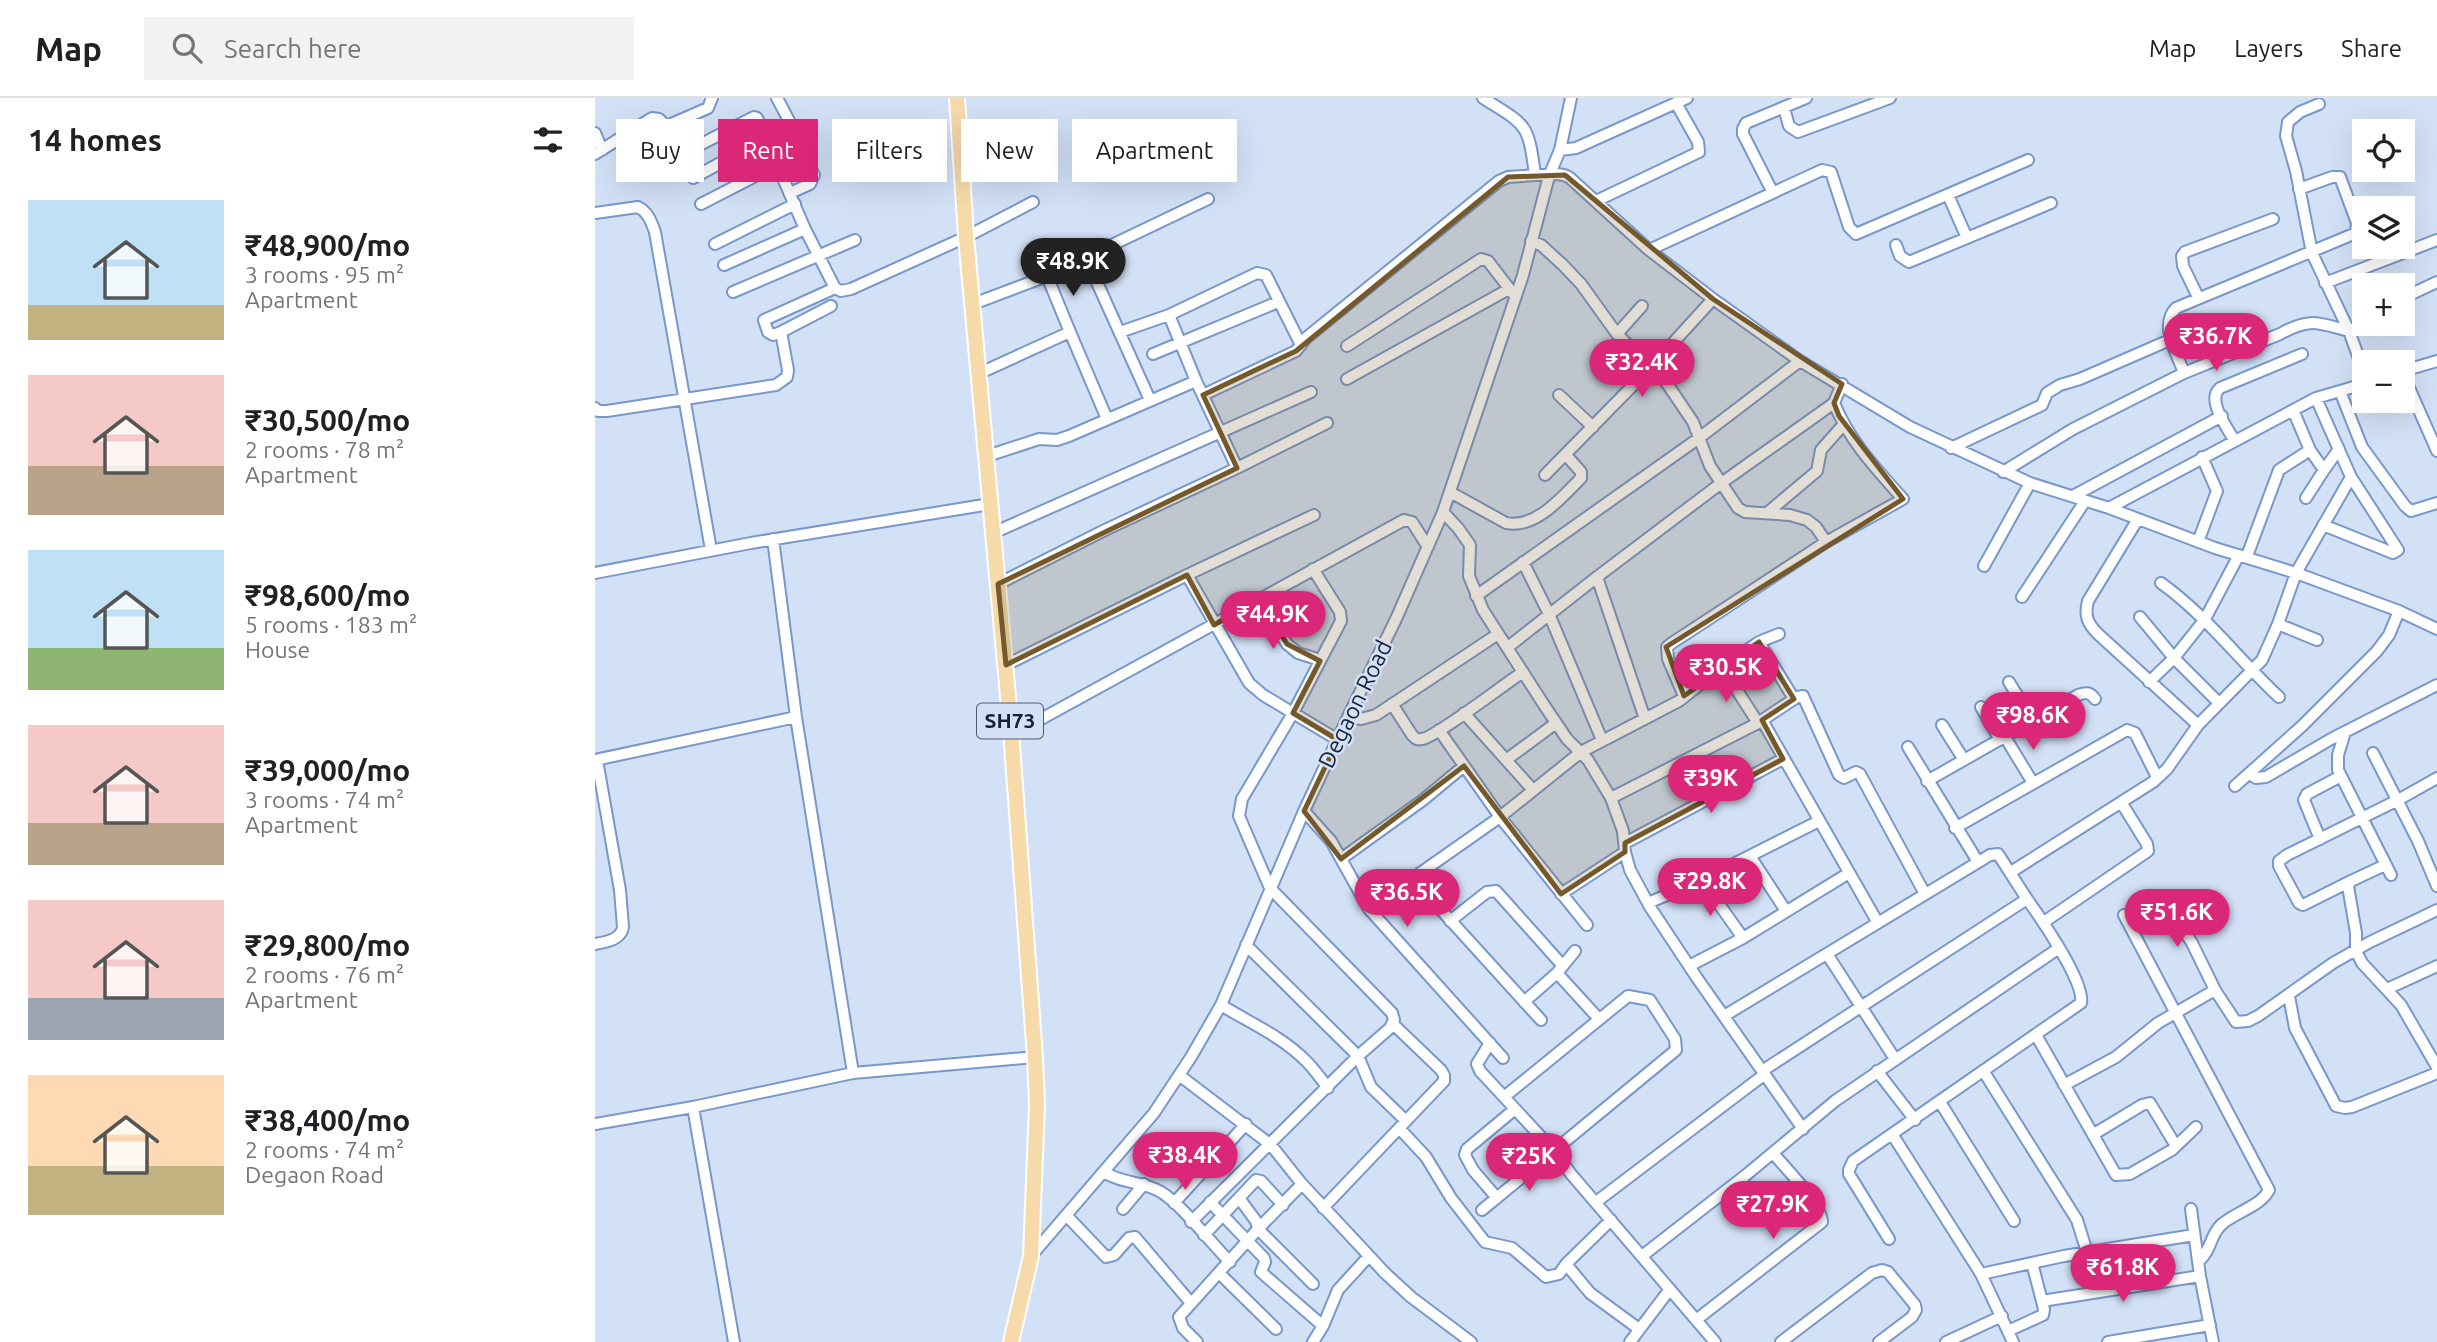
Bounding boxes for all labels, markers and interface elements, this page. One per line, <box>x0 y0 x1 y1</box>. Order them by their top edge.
search box <box>144 17 634 80</box>
icon: search <box>168 29 206 67</box>
text: Map <box>35 30 102 67</box>
text: Search here <box>224 34 362 63</box>
text: Map <box>2149 35 2196 62</box>
text: Layers <box>2234 35 2303 62</box>
text: Share <box>2341 35 2402 62</box>
chip: Buy <box>616 119 704 182</box>
chip: Rent <box>718 119 818 182</box>
chip: Filters <box>832 119 947 182</box>
chip: New <box>961 119 1058 182</box>
chip: Apartment <box>1072 119 1237 182</box>
map controls <box>2352 119 2415 413</box>
button: locate <box>2352 119 2415 182</box>
icon: filters <box>529 121 567 159</box>
text: 14 homes <box>28 123 162 157</box>
button: layers <box>2352 196 2415 259</box>
icon: home <box>84 228 168 312</box>
text: ₹48,900/mo <box>245 228 410 262</box>
pin: ₹48.9K <box>1016 238 1130 298</box>
text: ₹48.9K <box>1037 248 1109 273</box>
text: 3 rooms · 95 m² <box>245 262 404 287</box>
button: + <box>2352 273 2415 336</box>
text: Apartment <box>245 287 358 312</box>
pin: ₹36.7K <box>2159 314 2273 373</box>
text: ₹36.7K <box>2180 323 2252 348</box>
pin: ₹32.4K <box>1585 340 1699 399</box>
text: ₹32.4K <box>1606 349 1678 374</box>
button: − <box>2352 350 2415 413</box>
icon: home <box>84 403 168 487</box>
text: ₹30,500/mo <box>245 403 410 437</box>
text: 2 rooms · 78 m² <box>245 437 404 462</box>
text: Apartment <box>245 462 358 487</box>
icon: home <box>84 578 168 662</box>
text: ₹98,600/mo <box>245 578 410 612</box>
pin: ₹44.9K <box>1216 592 1330 651</box>
text: ₹44.9K <box>1237 601 1309 626</box>
text: 5 rooms · 183 m² <box>245 612 417 637</box>
street label: Degaon Road <box>1313 636 1396 772</box>
text: House <box>245 637 310 662</box>
pin: ₹30.5K <box>1669 644 1783 704</box>
text: ₹30.5K <box>1690 654 1762 679</box>
pin: ₹98.6K <box>1976 692 2090 752</box>
text: ₹98.6K <box>1997 702 2069 727</box>
road number: SH73 <box>977 704 1043 738</box>
icon: home <box>84 753 168 837</box>
text: ₹39,000/mo <box>245 753 410 787</box>
pin: ₹39K <box>1670 756 1752 815</box>
text: ₹39K <box>1684 765 1738 790</box>
text: 3 rooms · 74 m² <box>245 787 404 812</box>
text: Apartment <box>245 812 358 837</box>
pin: ₹29.8K <box>1653 858 1767 918</box>
text: ₹29.8K <box>1674 868 1746 893</box>
pin: ₹36.5K <box>1350 870 1464 929</box>
text: ₹36.5K <box>1371 879 1443 904</box>
pin: ₹51.6K <box>2120 890 2234 949</box>
text: ₹51.6K <box>2141 899 2213 924</box>
icon: home <box>84 928 168 1012</box>
text: ₹29,800/mo <box>245 928 410 962</box>
text: 2 rooms · 76 m² <box>245 962 404 987</box>
text: Apartment <box>245 987 358 1012</box>
icon: home <box>84 1103 168 1187</box>
text: ₹38,400/mo <box>245 1103 410 1137</box>
pin: ₹38.4K <box>1128 1132 1242 1192</box>
pin: ₹25K <box>1488 1134 1570 1193</box>
text: 2 rooms · 74 m² <box>245 1137 404 1162</box>
text: ₹38.4K <box>1149 1142 1221 1167</box>
text: ₹25K <box>1502 1143 1556 1168</box>
text: Degaon Road <box>245 1162 384 1187</box>
pin: ₹27.9K <box>1716 1182 1830 1241</box>
text: ₹27.9K <box>1737 1191 1809 1216</box>
pin: ₹61.8K <box>2066 1244 2180 1304</box>
text: ₹61.8K <box>2087 1254 2159 1279</box>

